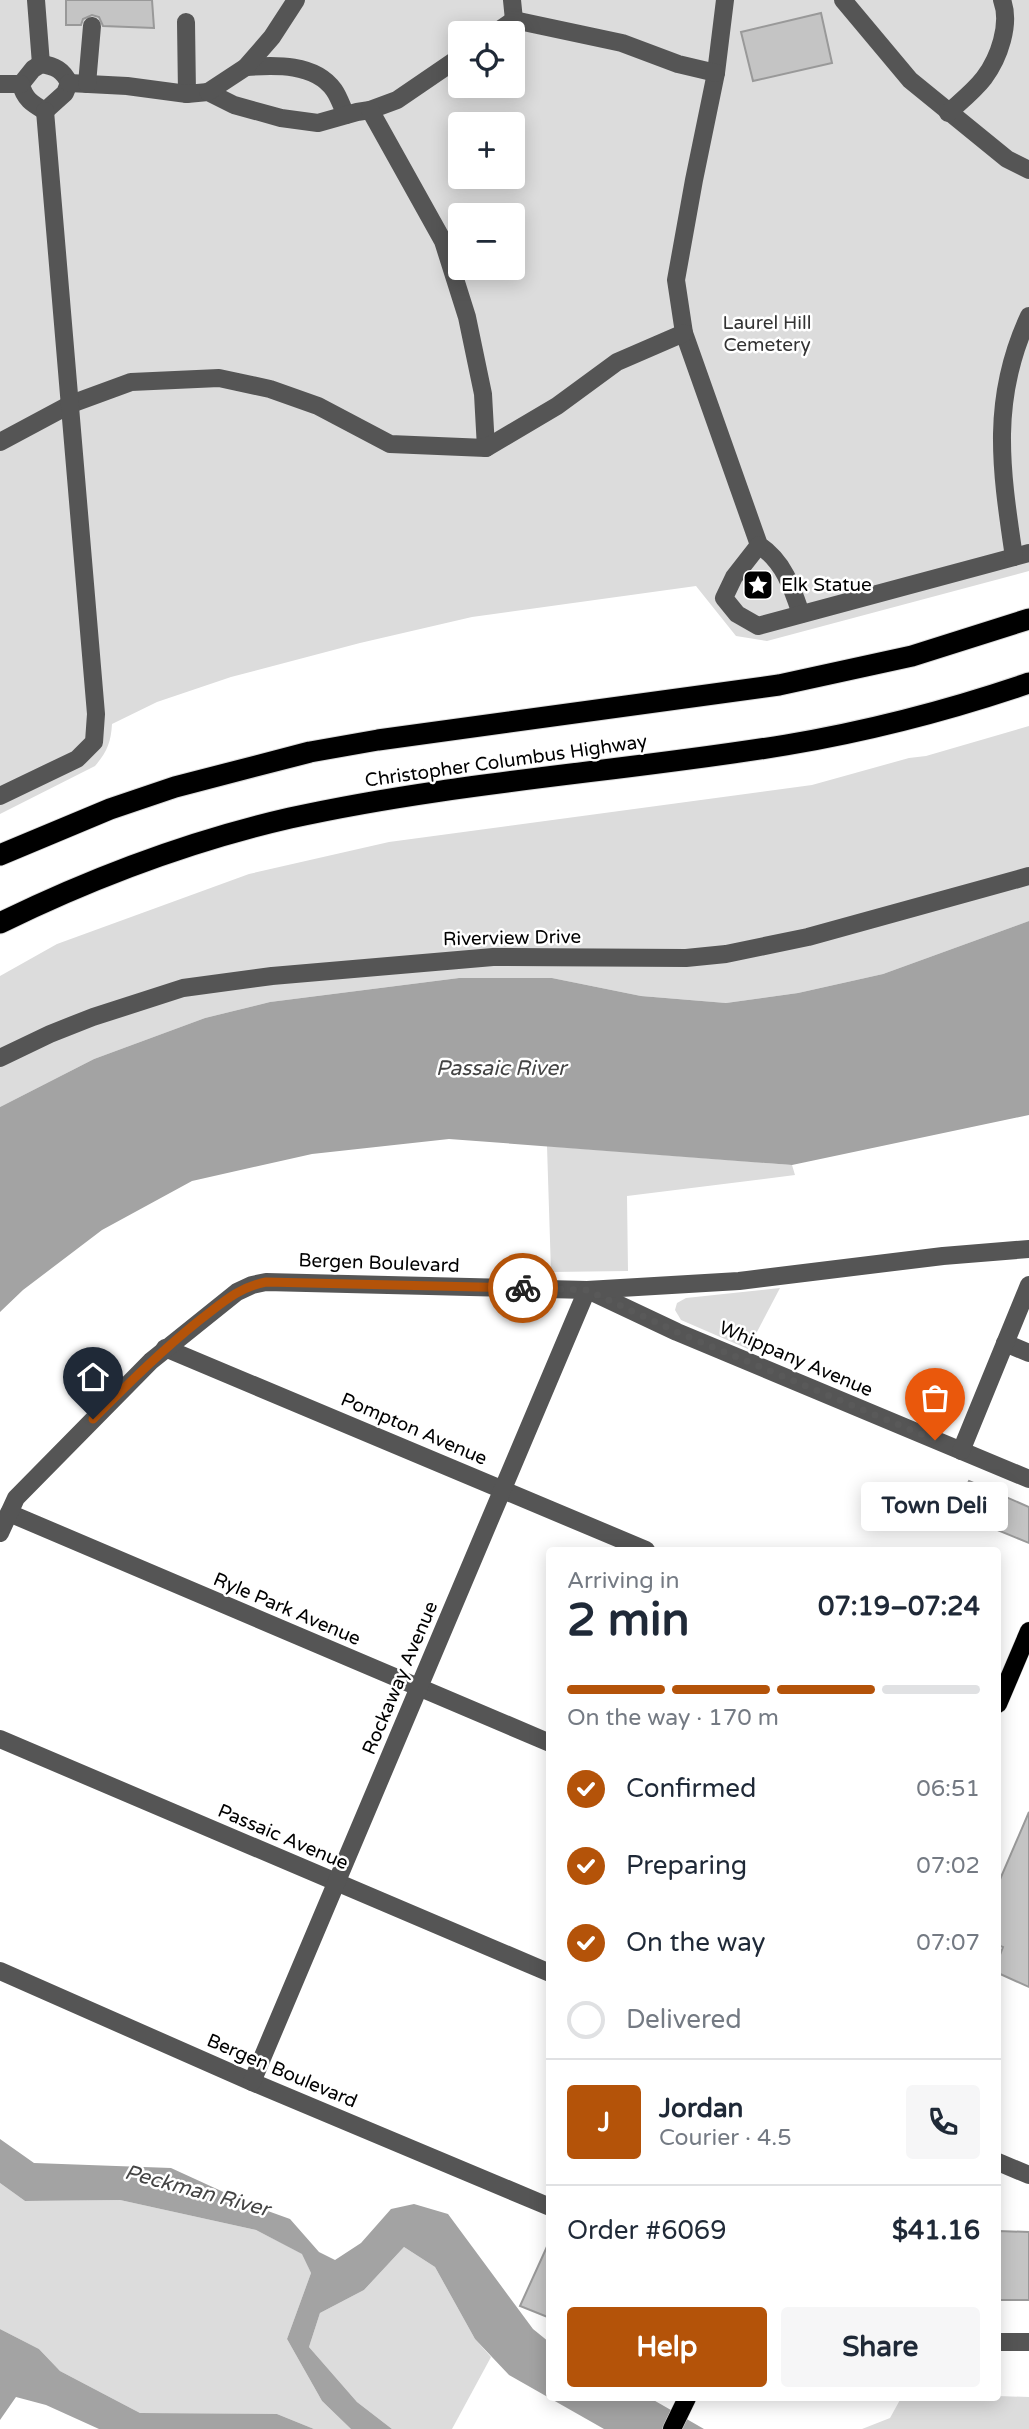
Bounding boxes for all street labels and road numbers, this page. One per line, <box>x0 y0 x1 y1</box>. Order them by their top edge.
street label: Christopher Columbus Highway <box>363 730 649 792</box>
street label: Riverview Drive <box>443 926 581 950</box>
street label: Bergen Boulevard <box>298 1249 460 1277</box>
street label: Whippany Avenue <box>716 1317 876 1401</box>
street label: Pompton Avenue <box>338 1388 490 1470</box>
street label: Ryle Park Avenue <box>210 1568 364 1650</box>
street label: Rockaway Avenue <box>358 1598 442 1758</box>
street label: Passaic Avenue <box>214 1800 352 1874</box>
street label: Bergen Boulevard <box>203 2029 361 2113</box>

